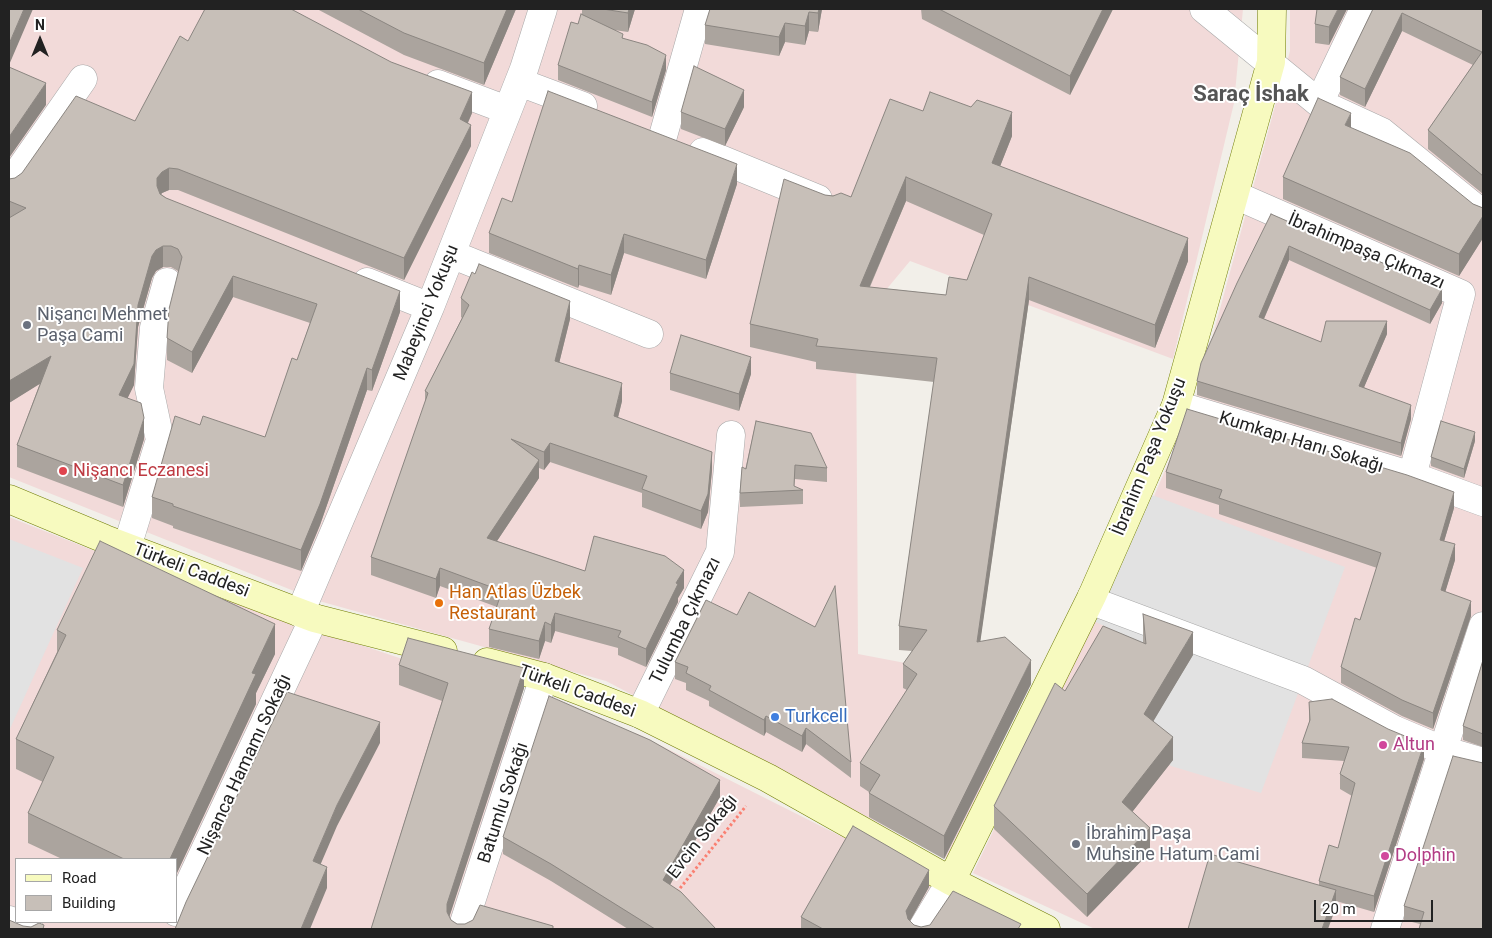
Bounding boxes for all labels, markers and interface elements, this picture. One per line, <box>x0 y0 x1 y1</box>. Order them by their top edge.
north arrow <box>15 15 65 65</box>
text: N <box>35 17 45 33</box>
district label: Saraç İshak <box>1193 82 1309 108</box>
street label: İbrahimpaşa Çıkmazı <box>1284 209 1448 295</box>
street label: Mabeyinci Yokuşu <box>390 242 464 384</box>
place label: Nişancı Mehmet Paşa Cami <box>37 304 168 346</box>
marker: Nişancı Mehmet Paşa Cami <box>21 319 33 331</box>
street label: İbrahim Paşa Yokuşu <box>1108 375 1192 539</box>
street label: Kumkapı Hanı Sokağı <box>1216 408 1386 478</box>
place label: Nişancı Eczanesi <box>73 460 209 482</box>
marker: Nişancı Eczanesi <box>57 465 69 477</box>
street label: Türkeli Caddesi <box>130 539 252 603</box>
street label: Tulumba Çıkmazı <box>646 554 726 688</box>
place label: Han Atlas Üzbek Restaurant <box>449 582 581 624</box>
marker: Han Atlas Üzbek Restaurant <box>433 597 445 609</box>
street label: Türkeli Caddesi <box>516 661 638 723</box>
street label: Nişanca Hamamı Sokağı <box>194 671 296 859</box>
place label: Turkcell <box>785 706 848 728</box>
marker: Turkcell <box>769 711 781 723</box>
place label: Altun <box>1393 734 1435 756</box>
marker: Altun <box>1377 739 1389 751</box>
street label: Batumlu Sokağı <box>474 740 534 866</box>
street label: Evcin Sokağı <box>663 790 743 884</box>
place label: İbrahim Paşa Muhsine Hatum Cami <box>1086 823 1260 866</box>
marker: İbrahim Paşa Muhsine Hatum Cami <box>1070 838 1082 850</box>
place label: Dolphin <box>1395 845 1456 867</box>
marker: Dolphin <box>1379 850 1391 862</box>
legend <box>15 858 178 923</box>
text: Road <box>62 869 96 887</box>
scale bar <box>1317 890 1436 922</box>
text: Building <box>62 894 116 912</box>
text: 20 m <box>1322 900 1356 918</box>

